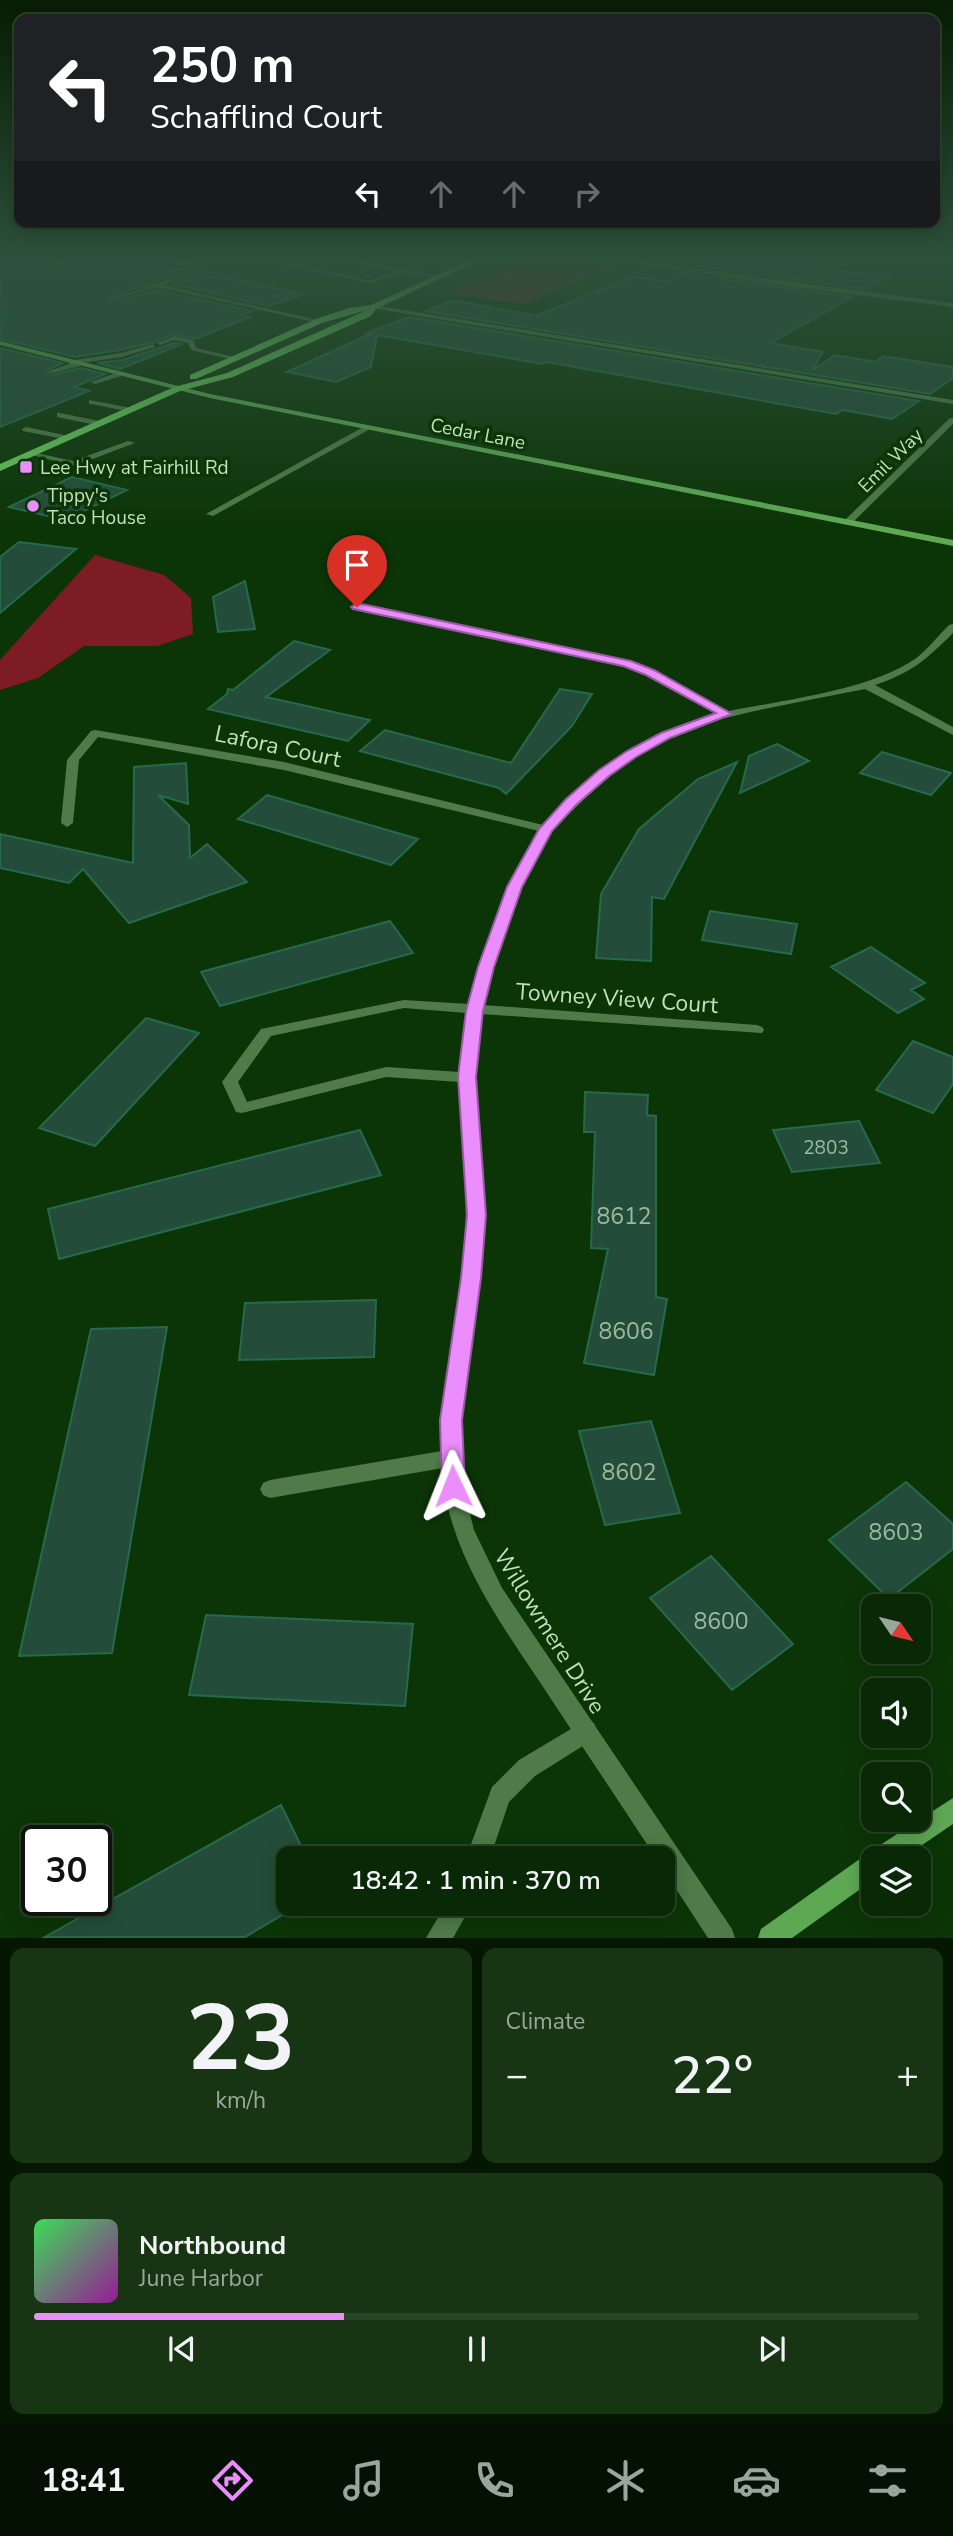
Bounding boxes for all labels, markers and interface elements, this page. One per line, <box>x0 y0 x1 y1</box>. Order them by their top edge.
text: 250 m <box>150 32 294 99</box>
icon: left <box>35 42 126 133</box>
text: Schafflind Court <box>150 96 382 139</box>
icon: left <box>349 175 387 213</box>
icon: ahead <box>422 175 460 213</box>
icon: ahead <box>495 175 533 213</box>
icon: right <box>568 175 606 213</box>
street label: Cedar Lane <box>428 412 528 456</box>
street label: Emil Way <box>853 422 929 499</box>
place label: Lee Hwy at Fairhill Rd <box>40 455 229 481</box>
marker: Lee Hwy at Fairhill Rd <box>18 459 34 475</box>
place label: Tippy's Taco House <box>47 483 146 531</box>
marker: Tippy's Taco House <box>25 498 41 514</box>
pin <box>327 535 387 607</box>
icon: arrive <box>338 546 376 584</box>
street label: Lafora Court <box>212 718 345 775</box>
street label: Towney View Court <box>515 976 720 1021</box>
house number: 2803 <box>803 1135 849 1161</box>
house number: 8612 <box>596 1201 652 1232</box>
house number: 8606 <box>598 1316 654 1347</box>
position arrow <box>416 1449 490 1523</box>
house number: 8602 <box>601 1457 657 1488</box>
house number: 8603 <box>868 1517 924 1548</box>
street label: Willowmere Drive <box>486 1543 613 1720</box>
north arrow <box>861 1594 931 1664</box>
map controls <box>861 1594 931 1916</box>
house number: 8600 <box>693 1606 749 1637</box>
button: sound <box>861 1678 931 1748</box>
button: search <box>861 1762 931 1832</box>
speed limit sign: 30 <box>21 1825 112 1916</box>
button: layers <box>861 1846 931 1916</box>
text: 18:42 · 1 min · 370 m <box>350 1863 601 1898</box>
text: 23 <box>186 1977 295 2101</box>
text: Climate <box>506 2006 585 2037</box>
text: 22° <box>671 2040 753 2111</box>
text: − <box>506 2050 528 2101</box>
text: + <box>896 2050 919 2101</box>
text: km/h <box>215 2085 266 2116</box>
text: Northbound <box>139 2228 286 2263</box>
text: June Harbor <box>139 2263 263 2294</box>
icon: previous <box>163 2330 201 2368</box>
icon: pause <box>458 2330 496 2368</box>
icon: next <box>753 2330 791 2368</box>
icon: directions <box>208 2456 257 2505</box>
icon: music <box>339 2456 388 2505</box>
icon: phone <box>470 2456 519 2505</box>
icon: climate <box>601 2456 650 2505</box>
icon: car <box>732 2456 781 2505</box>
icon: filters <box>863 2456 912 2505</box>
text: 18:41 <box>41 2459 126 2502</box>

